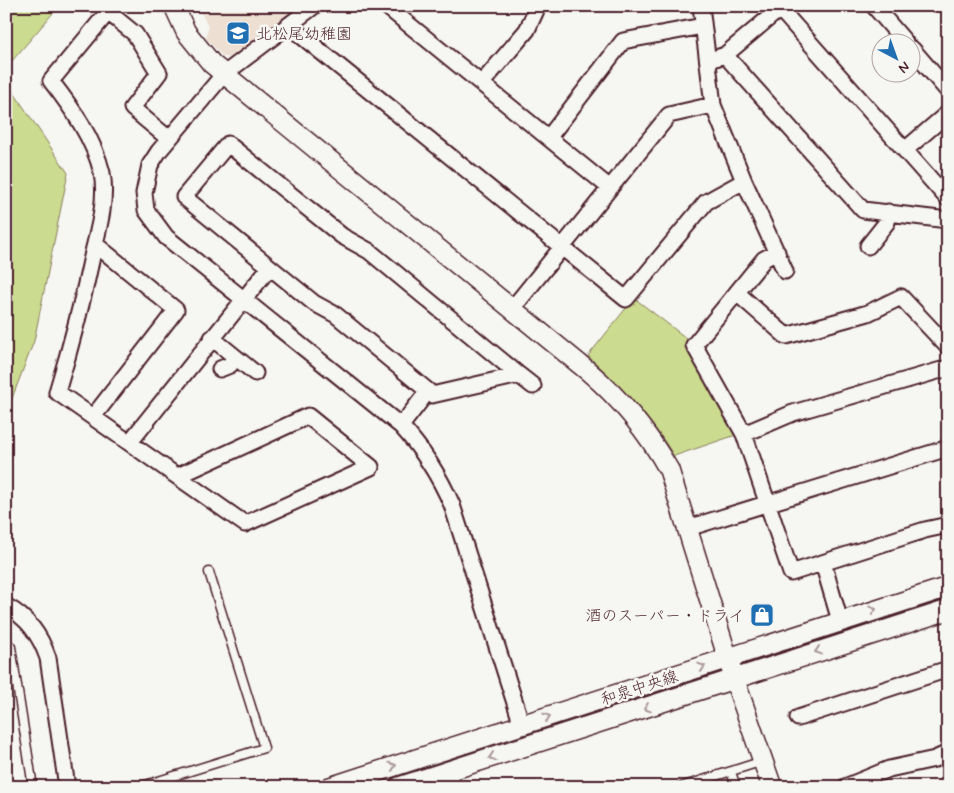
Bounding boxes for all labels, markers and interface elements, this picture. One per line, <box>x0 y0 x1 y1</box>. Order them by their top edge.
school or university icon: 北松尾幼稚園 <box>225 20 251 46</box>
place label: 北松尾幼稚園 <box>256 24 352 45</box>
north arrow <box>872 32 922 82</box>
text: N <box>894 57 913 77</box>
shop icon: 酒のスーパー・ドライ <box>749 602 775 628</box>
place label: 酒のスーパー・ドライ <box>586 606 744 627</box>
one-way arrow <box>868 606 877 616</box>
one-way arrow <box>814 646 822 656</box>
one-way arrow <box>698 663 706 673</box>
street label: 和泉中央線 <box>598 666 681 711</box>
one-way arrow <box>643 702 652 712</box>
one-way arrow <box>543 712 551 722</box>
one-way arrow <box>488 752 497 762</box>
one-way arrow <box>388 762 396 772</box>

